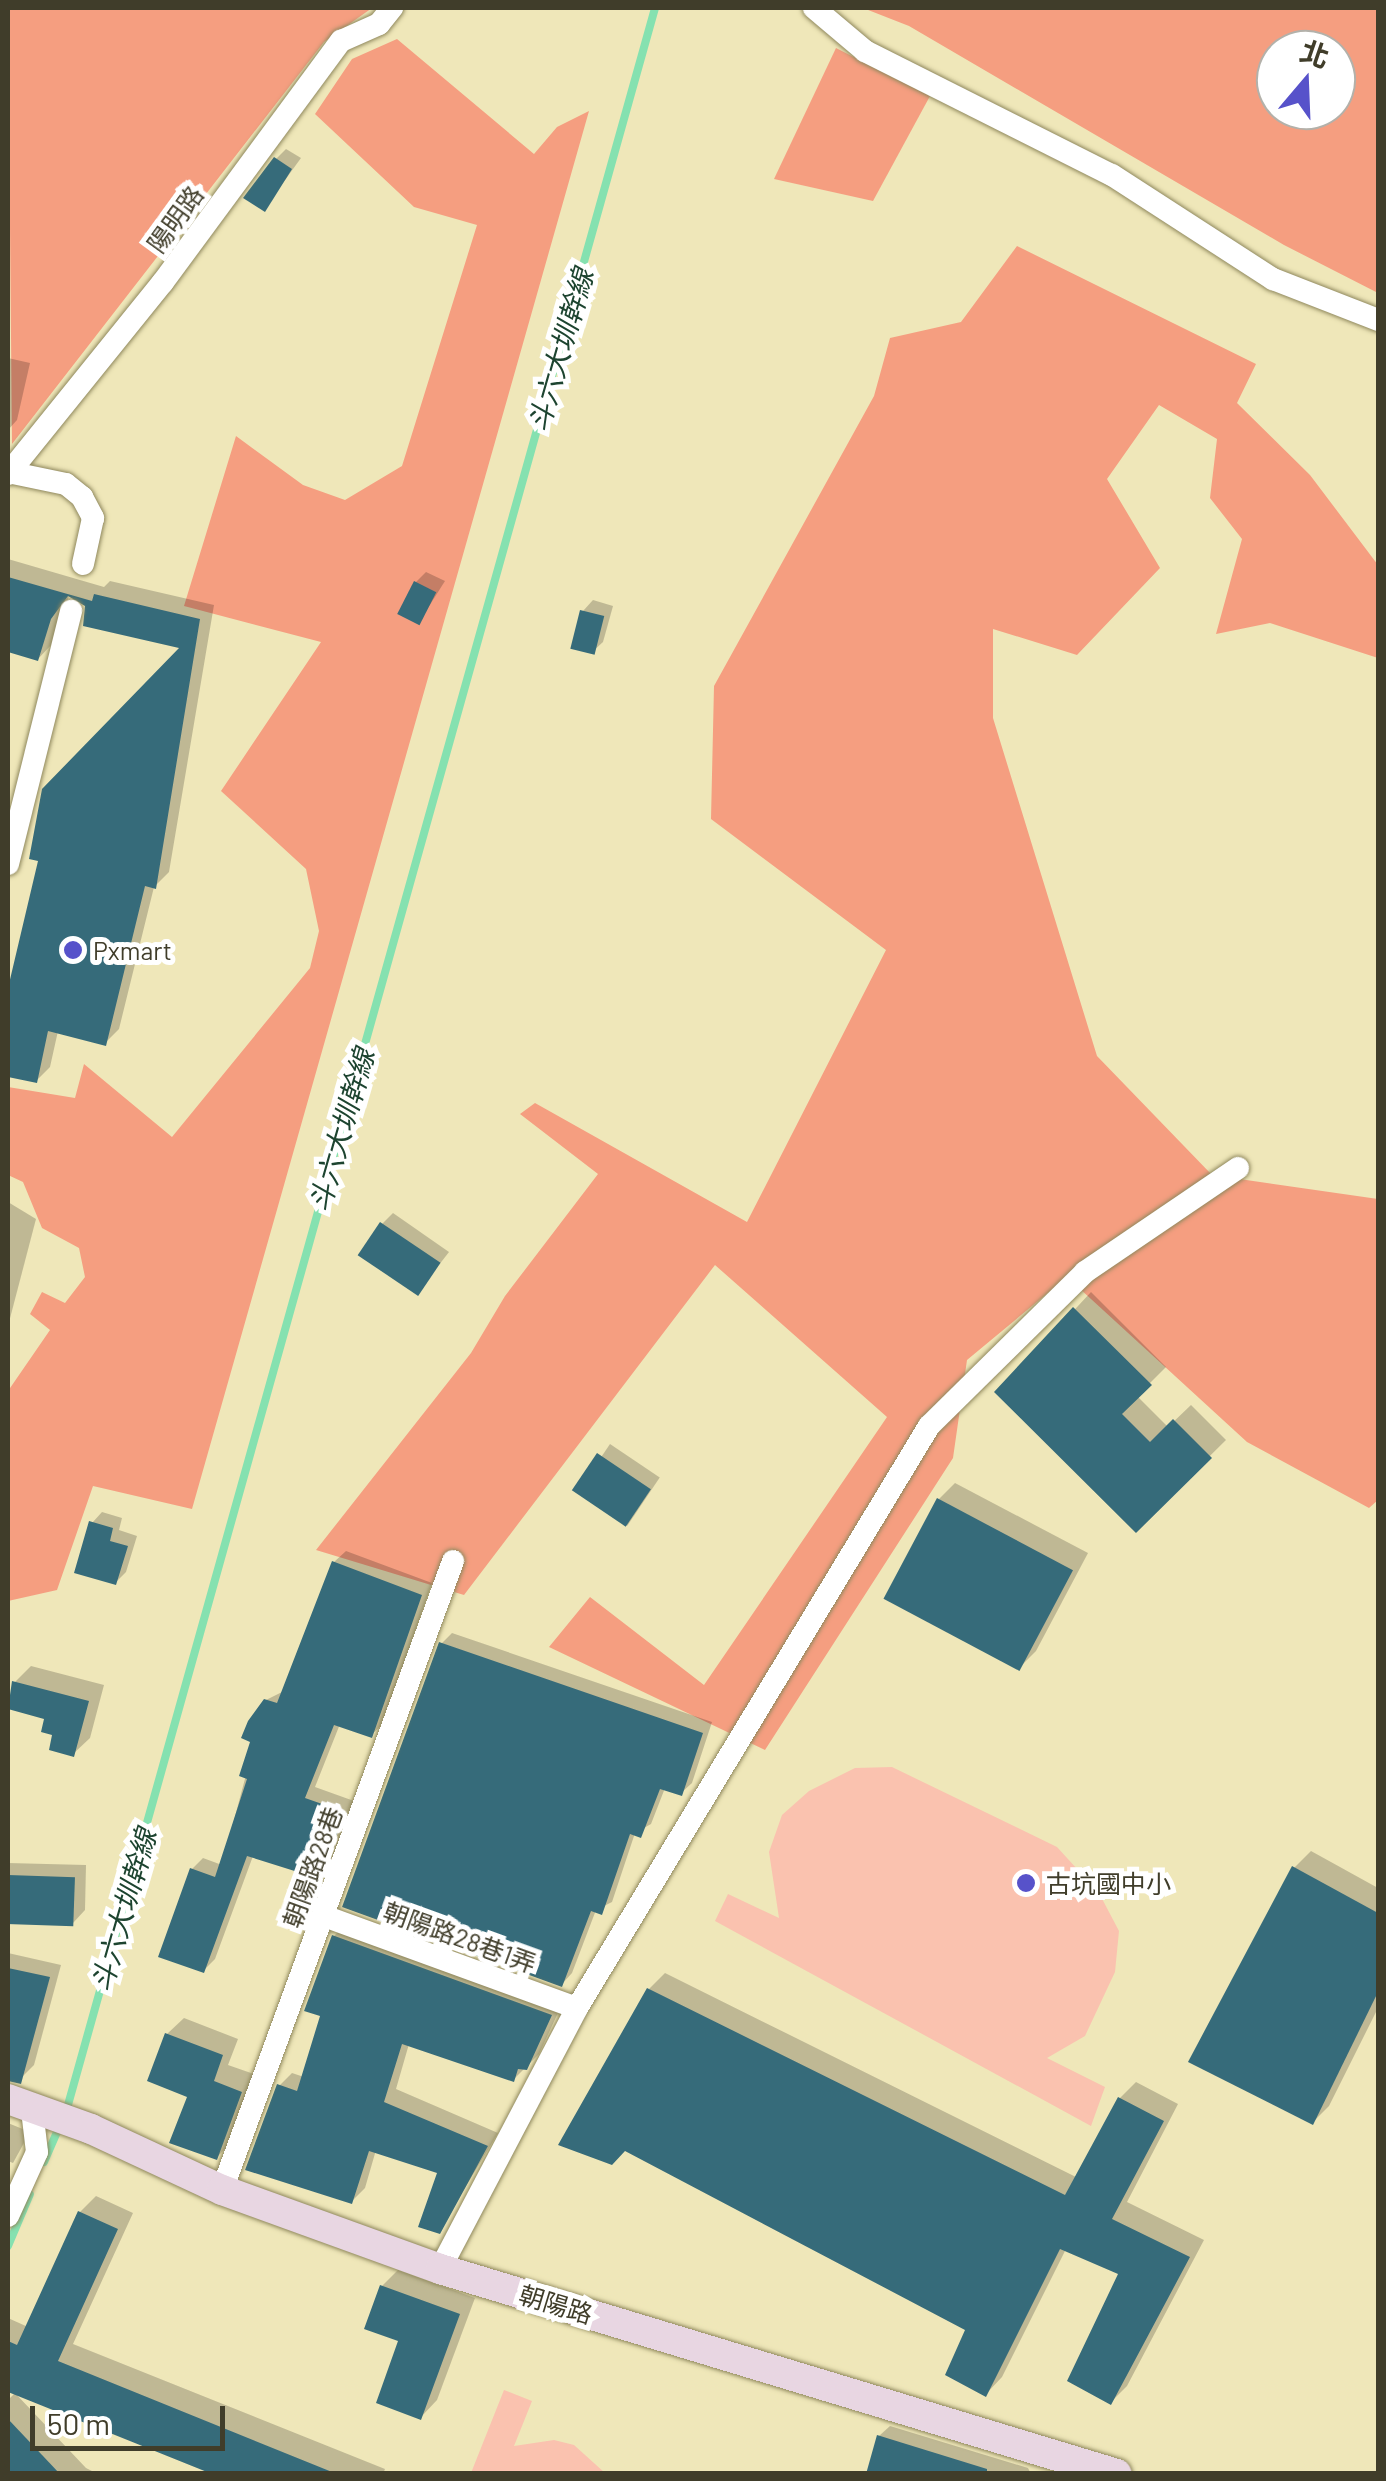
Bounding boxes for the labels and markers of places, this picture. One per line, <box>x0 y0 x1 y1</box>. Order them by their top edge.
place label: Pxmart <box>93 935 172 965</box>
marker: Pxmart <box>62 939 84 961</box>
place label: 古坑國中小 <box>1046 1868 1171 1898</box>
marker: 古坑國中小 <box>1015 1872 1037 1894</box>

